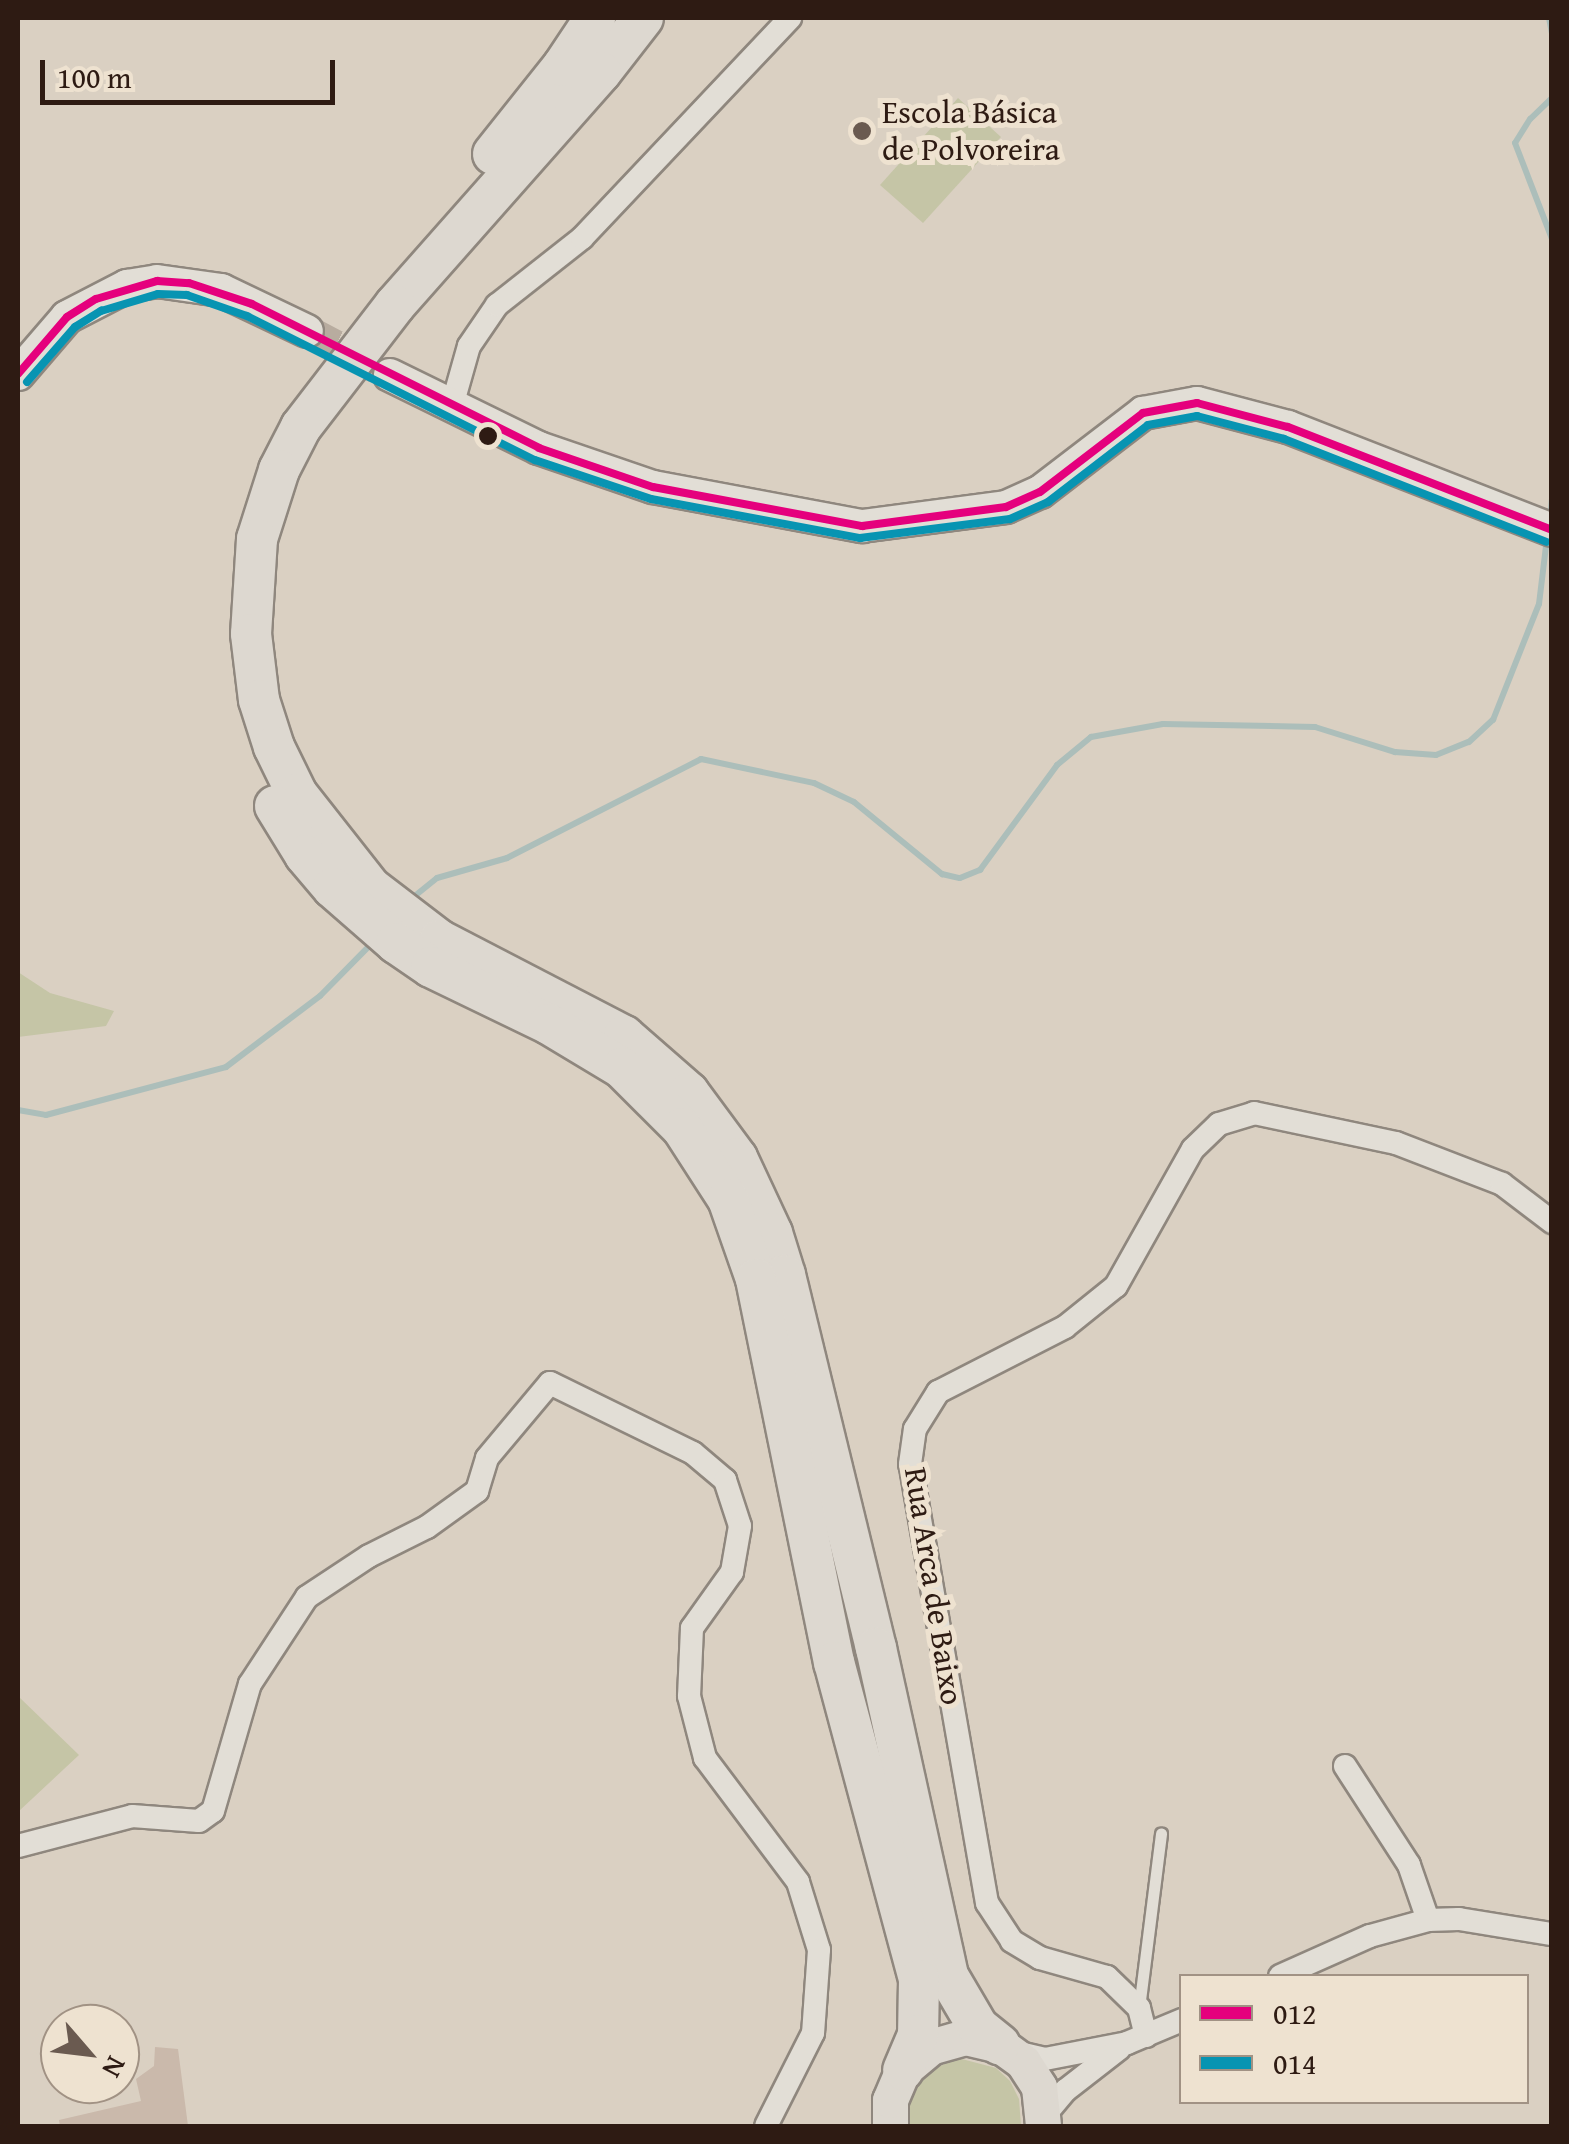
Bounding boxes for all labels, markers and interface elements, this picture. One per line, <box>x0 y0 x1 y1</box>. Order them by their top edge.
scale bar <box>45 40 340 102</box>
text: 100 m <box>57 55 131 99</box>
place label: Escola Básica de Polvoreira <box>882 94 1060 169</box>
marker: Escola Básica de Polvoreira <box>851 120 873 142</box>
unlabelled marker <box>478 426 498 446</box>
street label: Rua Arca de Baixo <box>896 1465 972 1707</box>
legend <box>1179 1974 1529 2104</box>
text: 012 <box>1273 1991 1316 2035</box>
north arrow <box>40 2004 140 2104</box>
text: 014 <box>1273 2041 1316 2085</box>
text: N <box>93 2049 138 2085</box>

